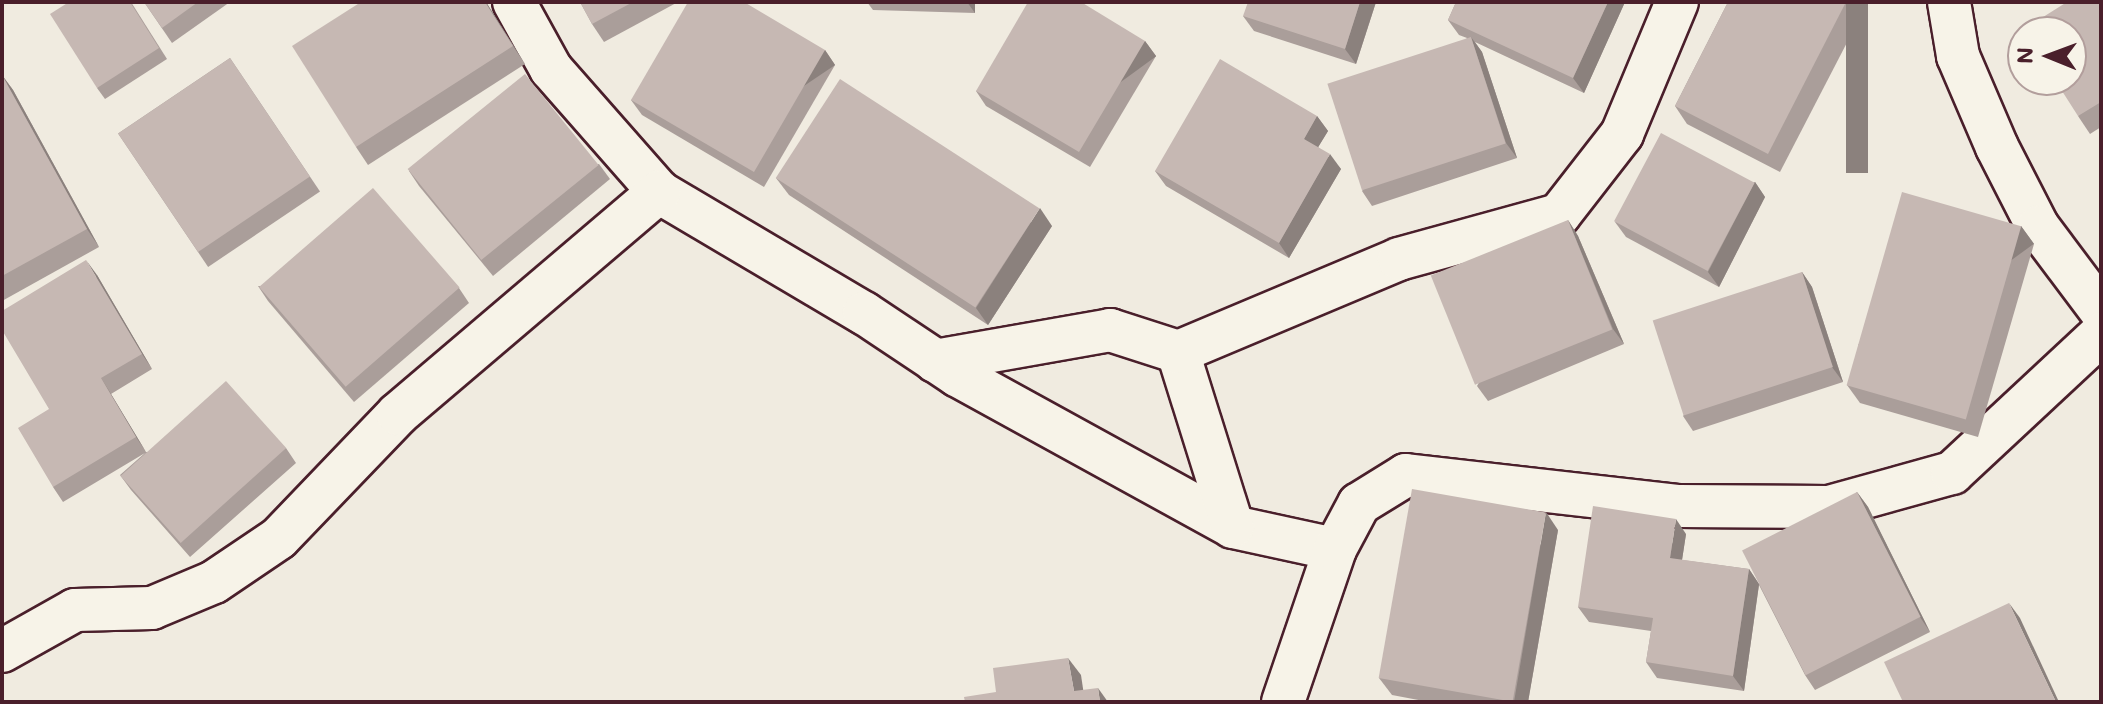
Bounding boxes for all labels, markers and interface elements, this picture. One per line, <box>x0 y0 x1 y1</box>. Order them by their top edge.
north arrow <box>2007 16 2087 96</box>
text: N <box>2010 47 2039 64</box>

